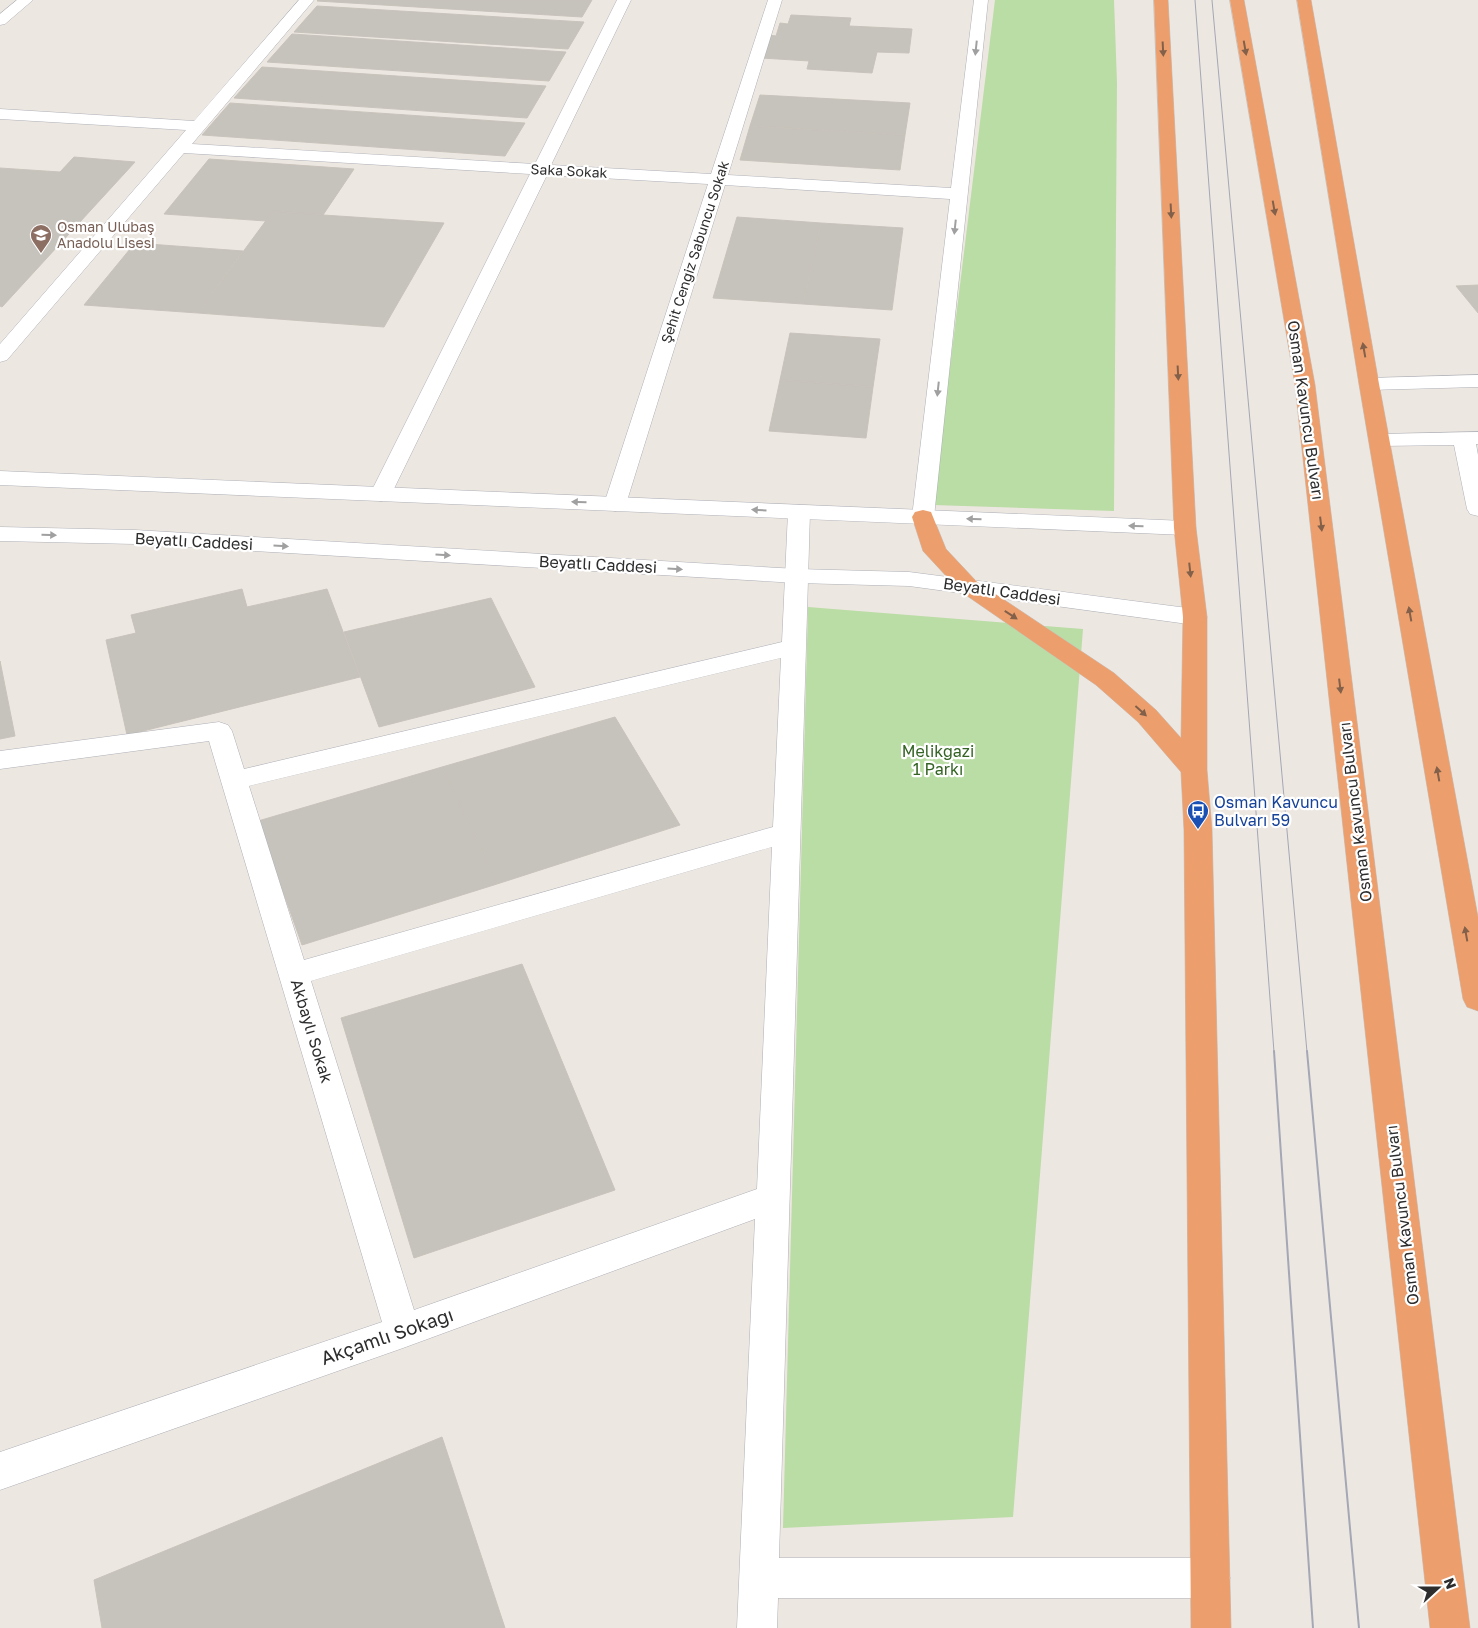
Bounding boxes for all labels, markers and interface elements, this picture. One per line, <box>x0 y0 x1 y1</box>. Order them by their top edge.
one-way arrow <box>1242 40 1250 56</box>
one-way arrow <box>972 41 980 57</box>
one-way arrow <box>1160 41 1168 57</box>
street label: Şehit Cengiz Sabuncu Sokak <box>657 158 732 345</box>
street label: Saka Sokak <box>530 160 608 181</box>
one-way arrow <box>1270 200 1278 216</box>
one-way arrow <box>1167 203 1175 219</box>
place label: Osman Ulubaş Anadolu Lisesi <box>57 218 155 251</box>
one-way arrow <box>951 220 959 236</box>
school or university icon: Osman Ulubaş Anadolu Lisesi <box>29 223 53 254</box>
street label: Osman Kavuncu Bulvarı <box>1283 319 1329 501</box>
one-way arrow <box>1359 342 1367 358</box>
one-way arrow <box>1174 366 1182 382</box>
one-way arrow <box>933 381 941 397</box>
one-way arrow <box>571 498 587 506</box>
one-way arrow <box>751 506 767 514</box>
one-way arrow <box>966 515 982 523</box>
one-way arrow <box>1317 517 1325 533</box>
one-way arrow <box>1128 522 1144 530</box>
street label: Beyatlı Caddesi <box>134 528 254 554</box>
one-way arrow <box>41 531 57 539</box>
one-way arrow <box>273 542 289 550</box>
street label: Beyatlı Caddesi <box>538 551 658 577</box>
one-way arrow <box>435 552 451 560</box>
one-way arrow <box>1186 563 1194 579</box>
one-way arrow <box>668 565 684 573</box>
street label: Beyatlı Caddesi <box>942 573 1062 609</box>
one-way arrow <box>1406 605 1414 621</box>
one-way arrow <box>1004 610 1018 620</box>
one-way arrow <box>1336 678 1344 694</box>
one-way arrow <box>1135 706 1148 717</box>
street label: Osman Kavuncu Bulvarı <box>1334 721 1376 903</box>
park label: Melikgazi 1 Parkı <box>902 741 974 779</box>
one-way arrow <box>1434 765 1442 781</box>
place label: Osman Kavuncu Bulvarı 59 <box>1214 792 1338 830</box>
bus stop icon: Osman Kavuncu Bulvarı 59 <box>1186 799 1210 830</box>
one-way arrow <box>1462 925 1470 941</box>
street label: Akbaylı Sokak <box>287 977 337 1085</box>
street label: Osman Kavuncu Bulvarı <box>1381 1124 1423 1306</box>
street label: Akçamlı Sokağı <box>318 1302 456 1369</box>
north arrow <box>1413 1563 1463 1613</box>
text: N <box>1441 1575 1460 1591</box>

